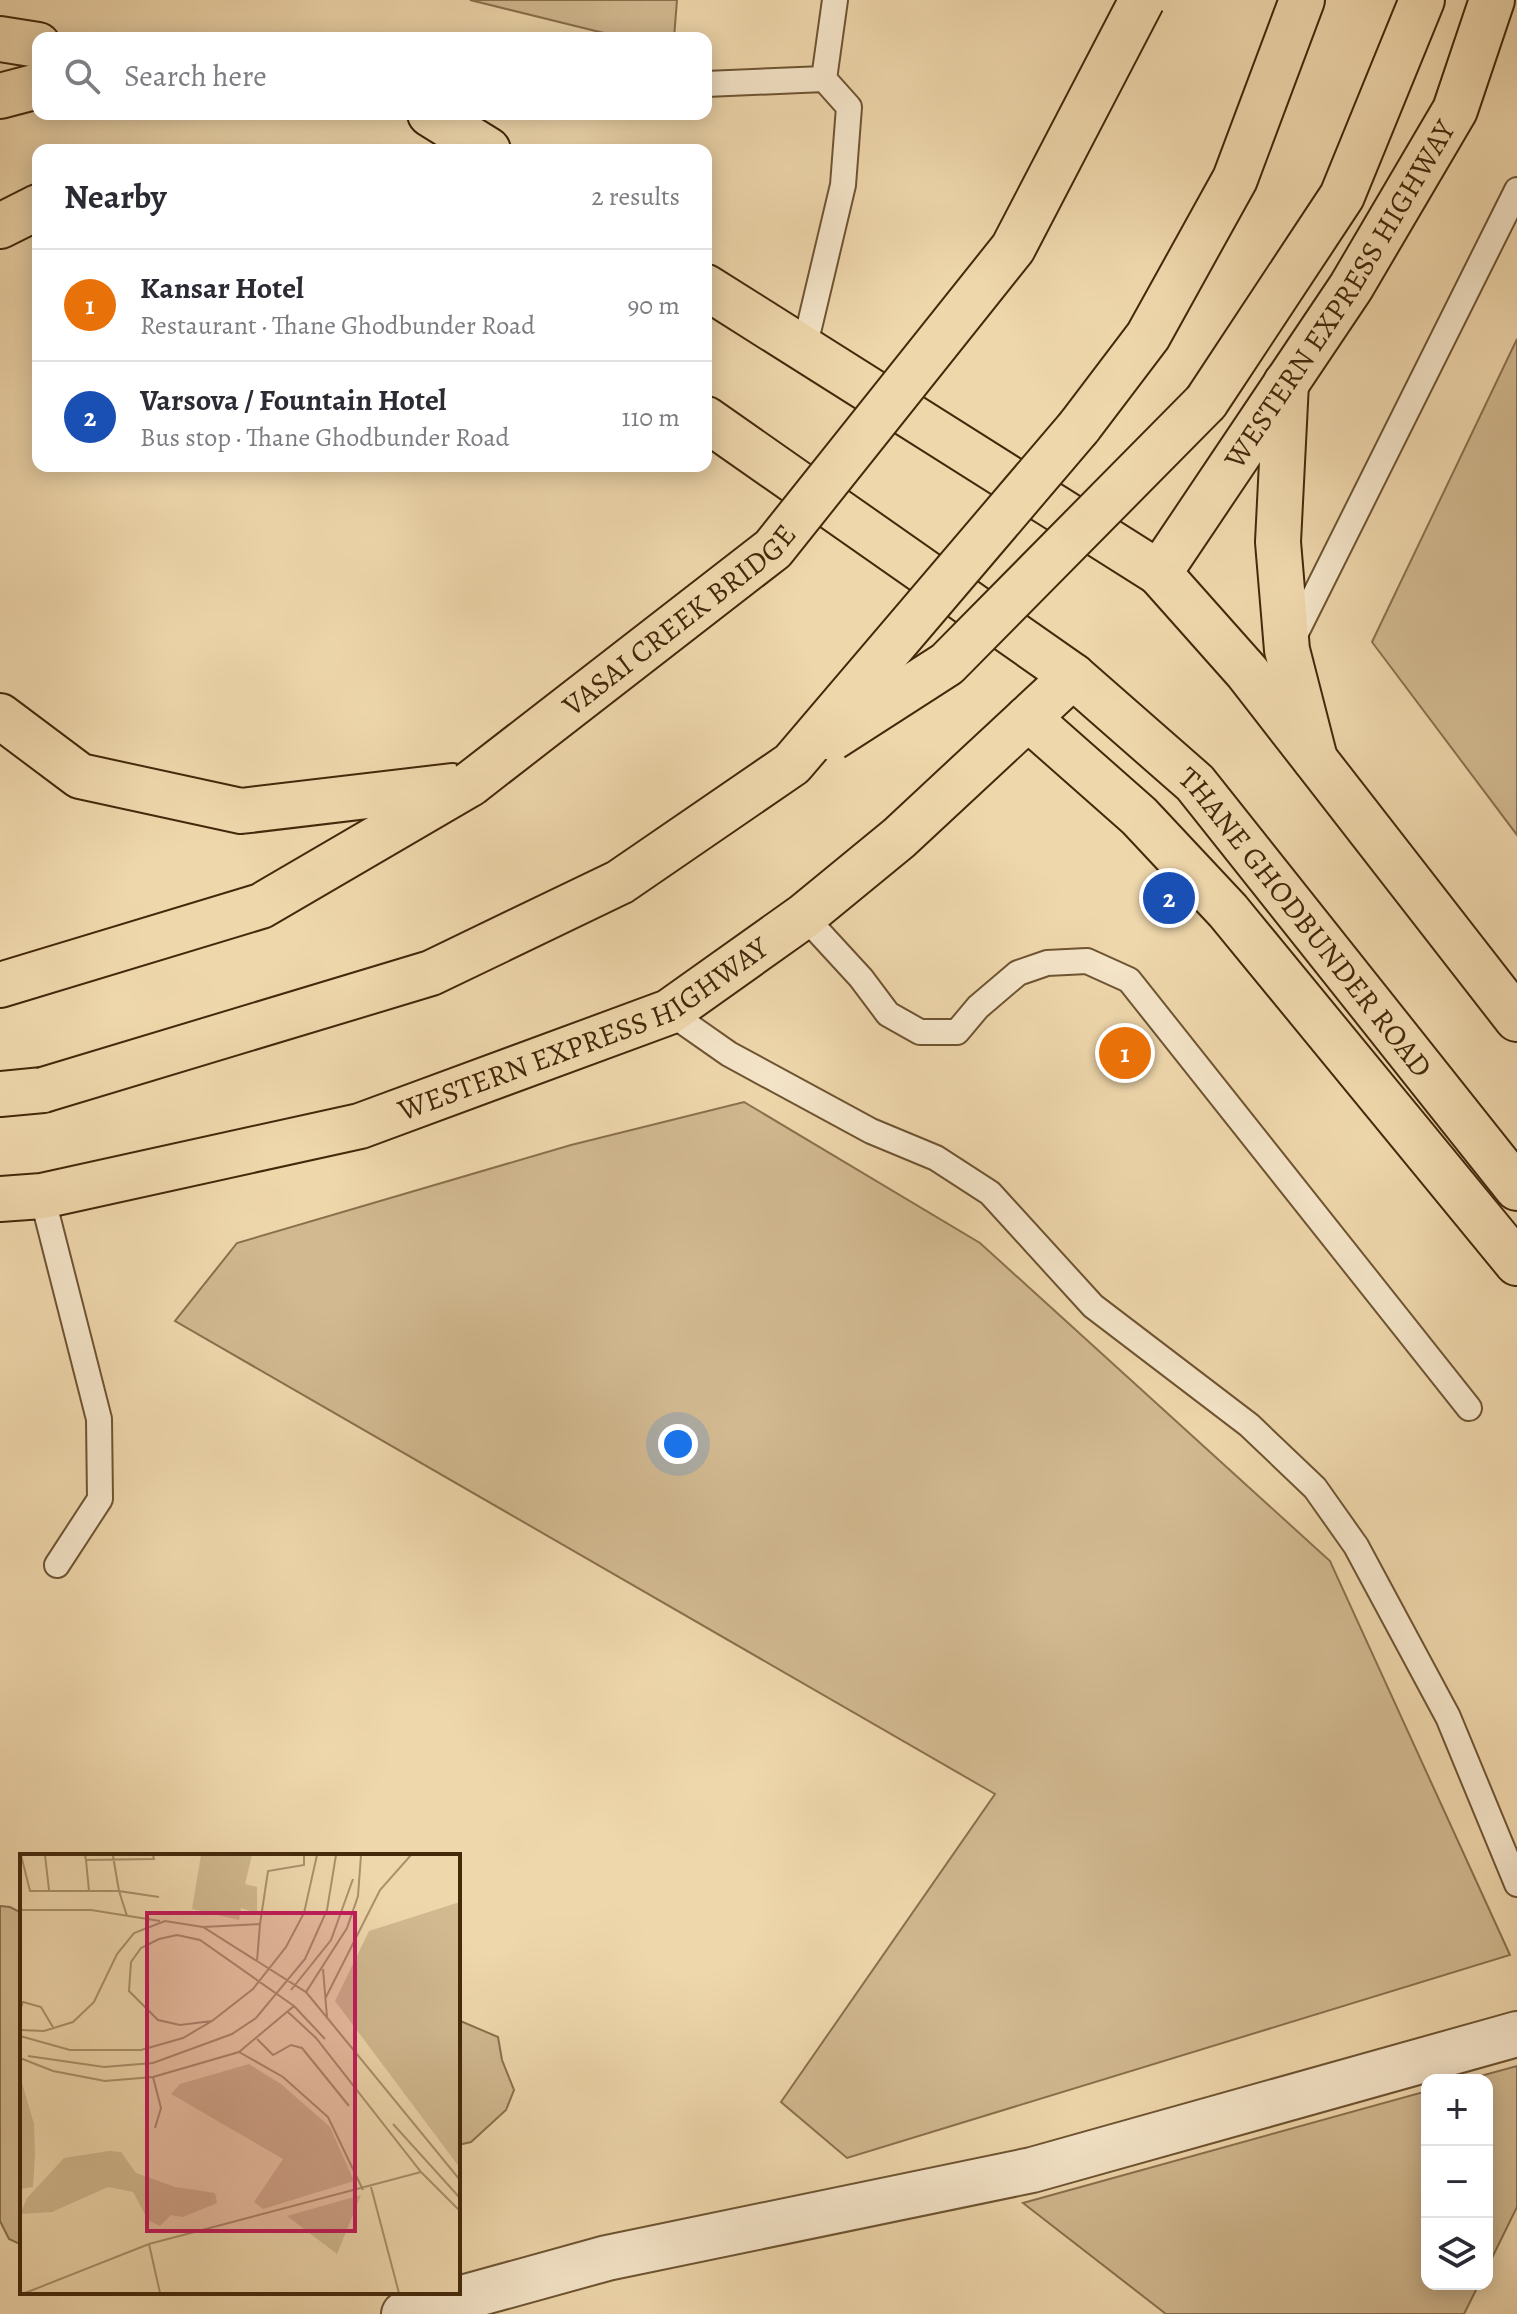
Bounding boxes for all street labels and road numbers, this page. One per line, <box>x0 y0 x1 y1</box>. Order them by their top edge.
street label: WESTERN EXPRESS HIGHWAY <box>1214 112 1465 477</box>
street label: VASAI CREEK BRIDGE <box>553 516 805 726</box>
street label: THANE GHODBUNDER ROAD <box>1170 758 1441 1086</box>
street label: WESTERN EXPRESS HIGHWAY <box>391 927 777 1131</box>

